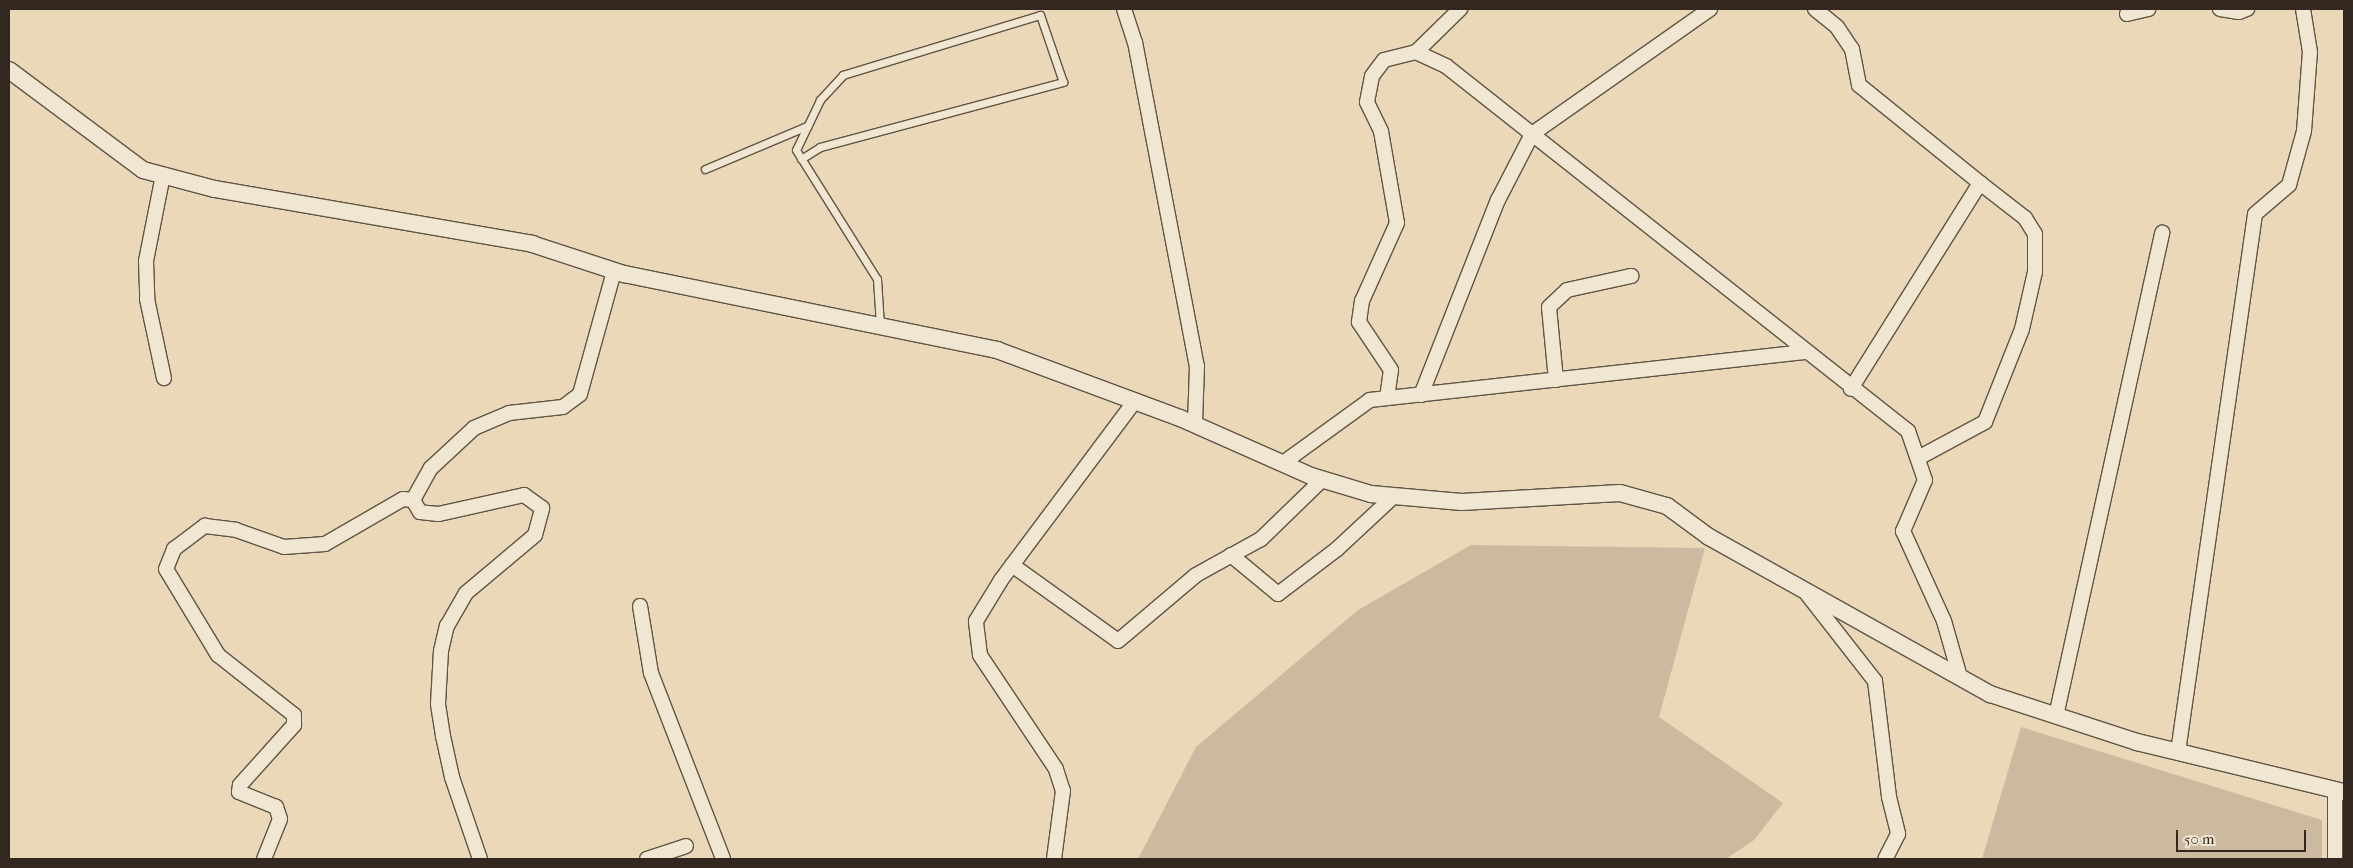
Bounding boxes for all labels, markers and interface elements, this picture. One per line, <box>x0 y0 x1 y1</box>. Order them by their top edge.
scale bar <box>2178 820 2308 852</box>
text: 50 m <box>2184 830 2214 848</box>

